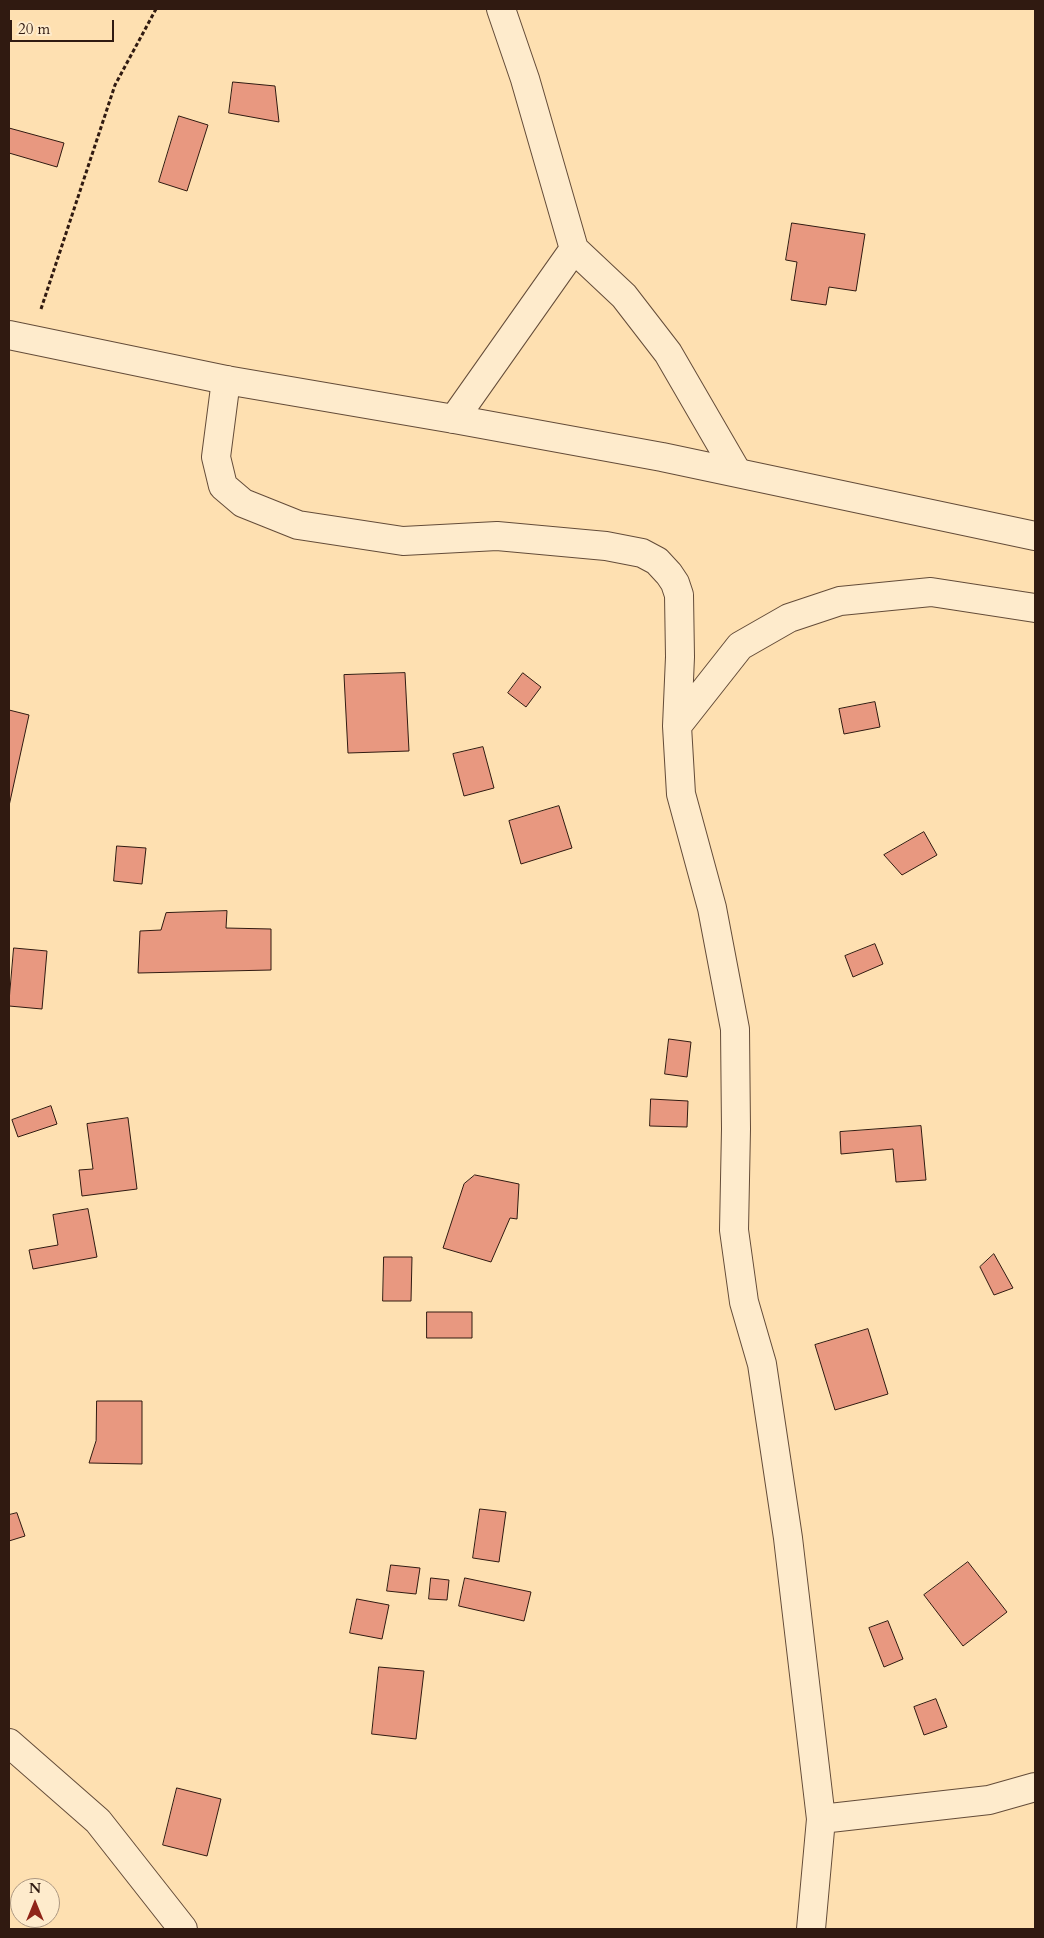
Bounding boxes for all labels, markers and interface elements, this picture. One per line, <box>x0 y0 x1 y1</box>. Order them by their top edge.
scale bar <box>12 10 116 42</box>
text: 20 m <box>18 19 50 39</box>
north arrow <box>10 1878 60 1928</box>
text: N <box>29 1879 41 1898</box>

